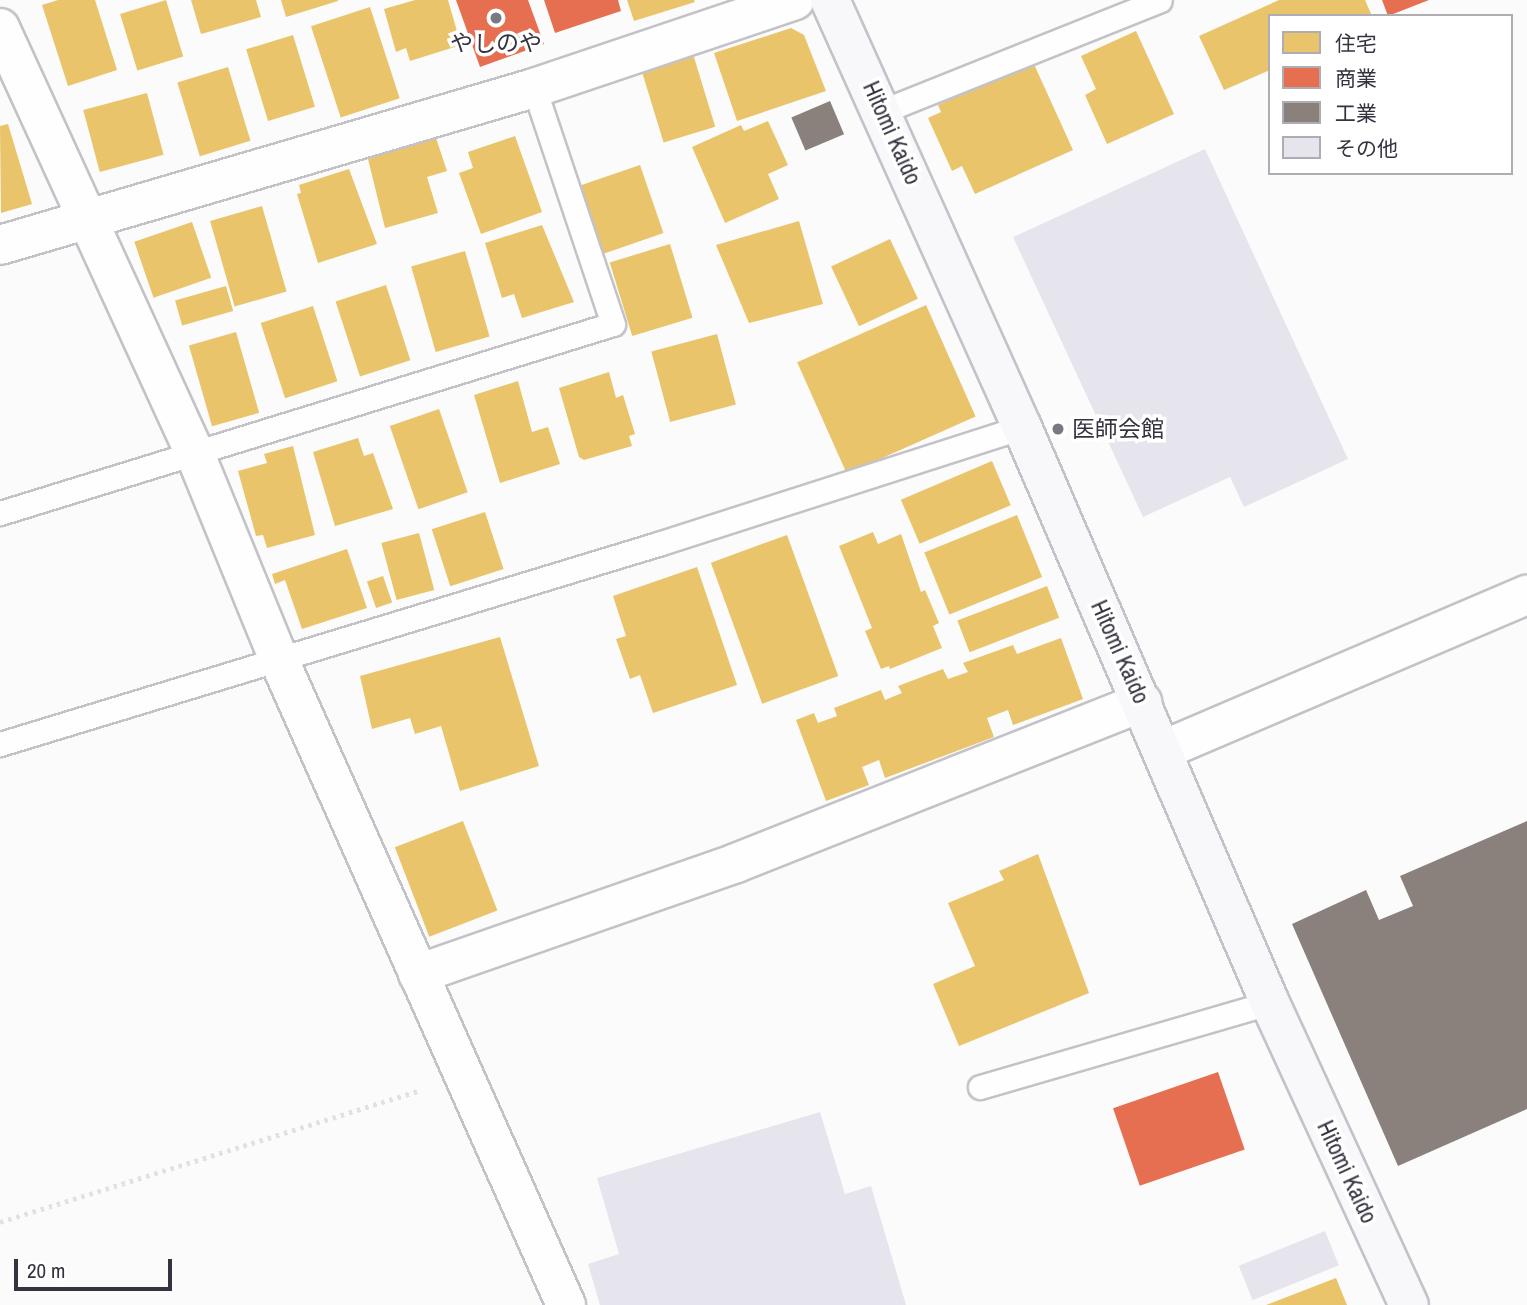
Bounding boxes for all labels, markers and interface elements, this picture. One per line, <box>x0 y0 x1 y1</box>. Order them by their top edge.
marker: やしのや <box>488 10 504 26</box>
legend <box>1268 14 1513 175</box>
place label: やしのや <box>450 29 542 57</box>
text: 住宅 <box>1335 29 1377 58</box>
text: 商業 <box>1335 64 1377 93</box>
street label: Hitomi Kaido <box>857 77 927 189</box>
text: 工業 <box>1335 99 1377 128</box>
text: その他 <box>1335 134 1398 163</box>
place label: 医師会館 <box>1072 415 1164 443</box>
marker: 医師会館 <box>1050 421 1066 437</box>
street label: Hitomi Kaido <box>1085 596 1155 708</box>
street label: Hitomi Kaido <box>1311 1116 1383 1228</box>
scale bar <box>18 1246 175 1290</box>
text: 20 m <box>27 1256 65 1285</box>

